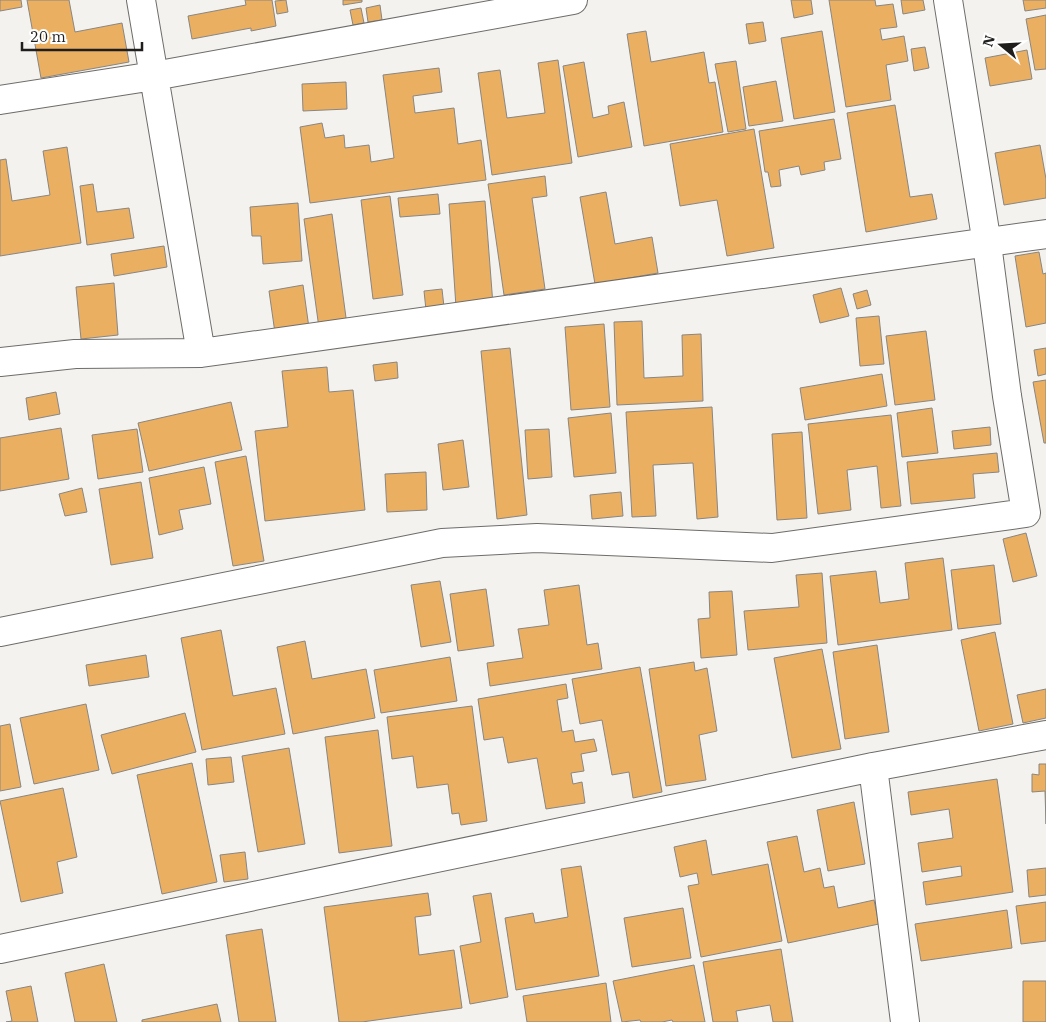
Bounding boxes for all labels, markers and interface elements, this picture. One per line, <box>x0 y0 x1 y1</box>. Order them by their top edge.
scale bar <box>22 20 142 52</box>
north arrow <box>976 20 1026 70</box>
text: 20 m <box>30 27 66 46</box>
text: N <box>978 33 999 49</box>

